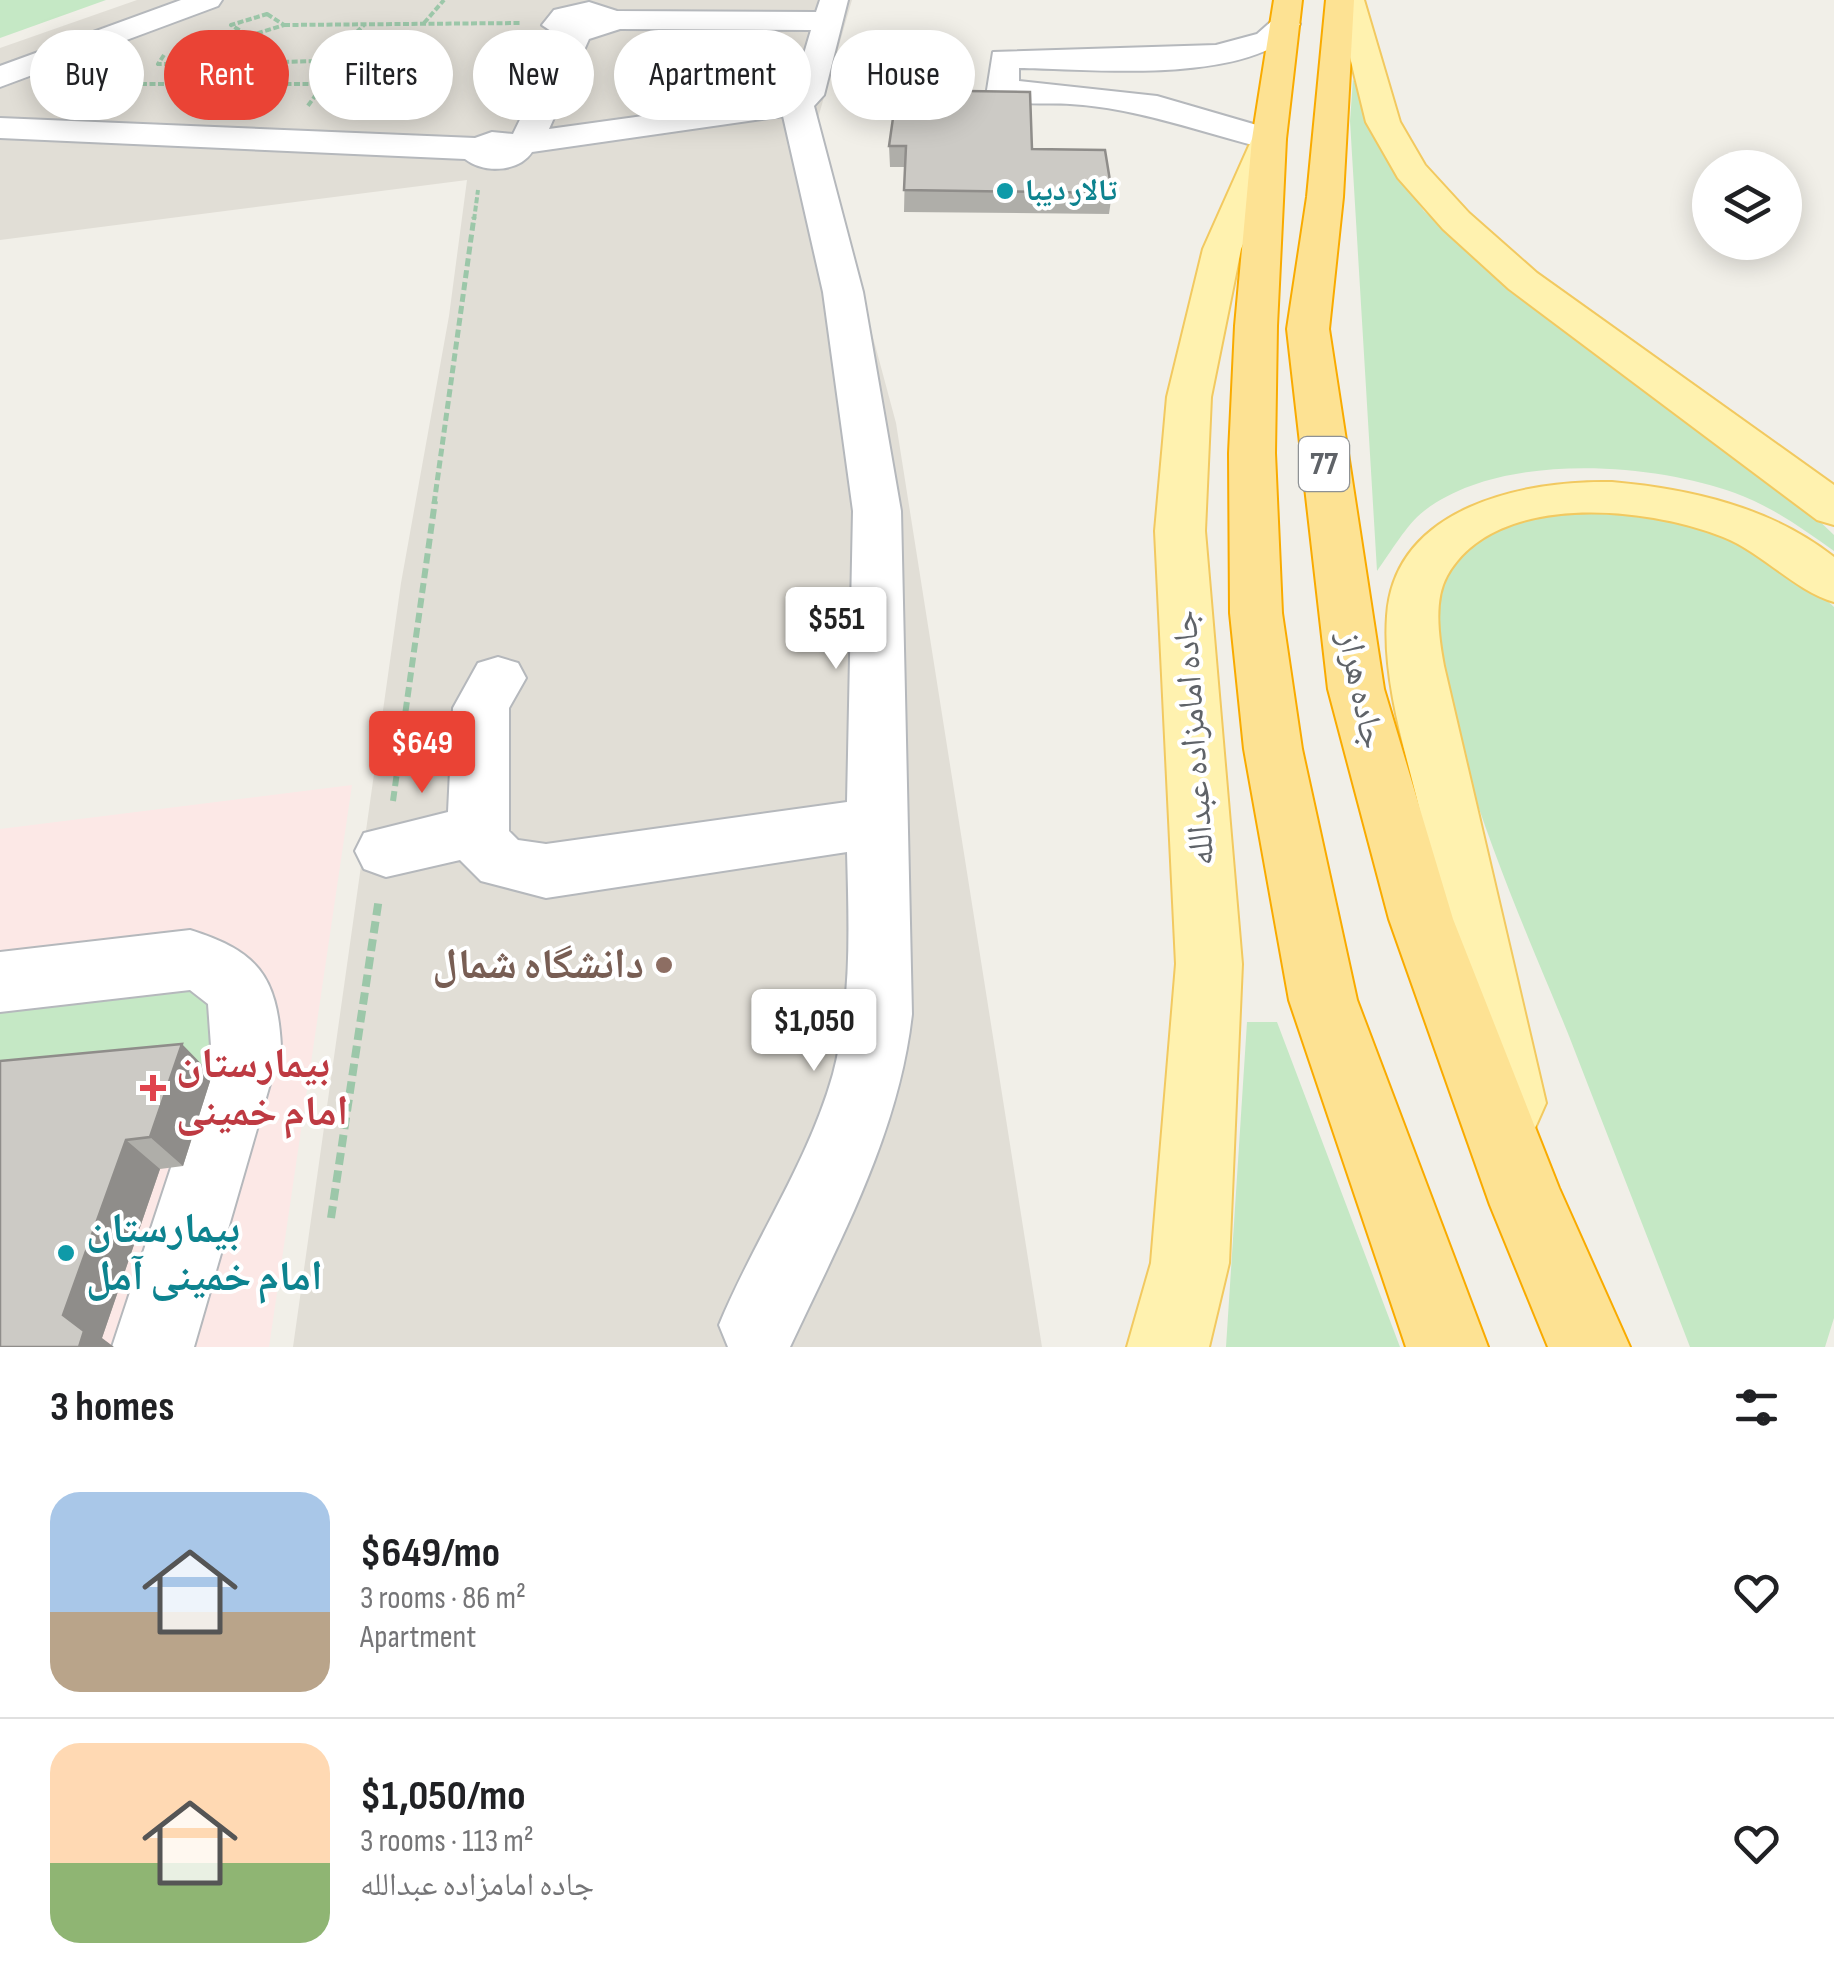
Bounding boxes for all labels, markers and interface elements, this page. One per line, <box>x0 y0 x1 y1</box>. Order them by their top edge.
chip: Buy <box>30 30 144 120</box>
chip: Rent <box>164 30 289 120</box>
chip: Filters <box>309 30 453 120</box>
chip: New <box>473 30 594 120</box>
chip: Apartment <box>614 30 811 120</box>
chip: House <box>831 30 975 120</box>
map controls <box>1692 150 1802 260</box>
button: layers <box>1692 150 1802 260</box>
place label: تالار دیبا <box>1025 173 1117 209</box>
marker: تالار دیبا <box>994 180 1016 202</box>
road number: 77 <box>1299 437 1349 491</box>
pin: $551 <box>777 587 895 672</box>
text: $551 <box>808 600 865 639</box>
street label: جاده امامزاده عبدالله <box>1164 609 1224 867</box>
street label: جاده هراز <box>1327 626 1394 753</box>
pin: $649 <box>363 711 481 796</box>
text: $649 <box>391 724 453 763</box>
place label: دانشگاه شمال <box>432 940 644 991</box>
marker: دانشگاه شمال <box>653 954 675 976</box>
pin: $1,050 <box>733 989 895 1074</box>
text: $1,050 <box>773 1002 855 1041</box>
place label: بیمارستان امام خمینی <box>176 1039 349 1139</box>
marker: بیمارستان امام خمینی <box>140 1075 166 1101</box>
place label: بیمارستان امام خمینی آمل <box>86 1204 323 1304</box>
marker: بیمارستان امام خمینی آمل <box>55 1242 77 1264</box>
icon: filters <box>1729 1380 1784 1435</box>
text: 3 homes <box>50 1382 174 1433</box>
text: $649/mo <box>360 1528 500 1579</box>
icon: home <box>130 1532 250 1652</box>
icon: heart <box>1729 1565 1784 1620</box>
text: 3 rooms · 86 m² <box>360 1579 526 1618</box>
text: Apartment <box>360 1618 476 1657</box>
text: $1,050/mo <box>360 1771 525 1822</box>
icon: home <box>130 1783 250 1903</box>
icon: heart <box>1729 1816 1784 1871</box>
text: 3 rooms · 113 m² <box>360 1822 534 1861</box>
text: جاده امامزاده عبدالله <box>360 1866 594 1905</box>

